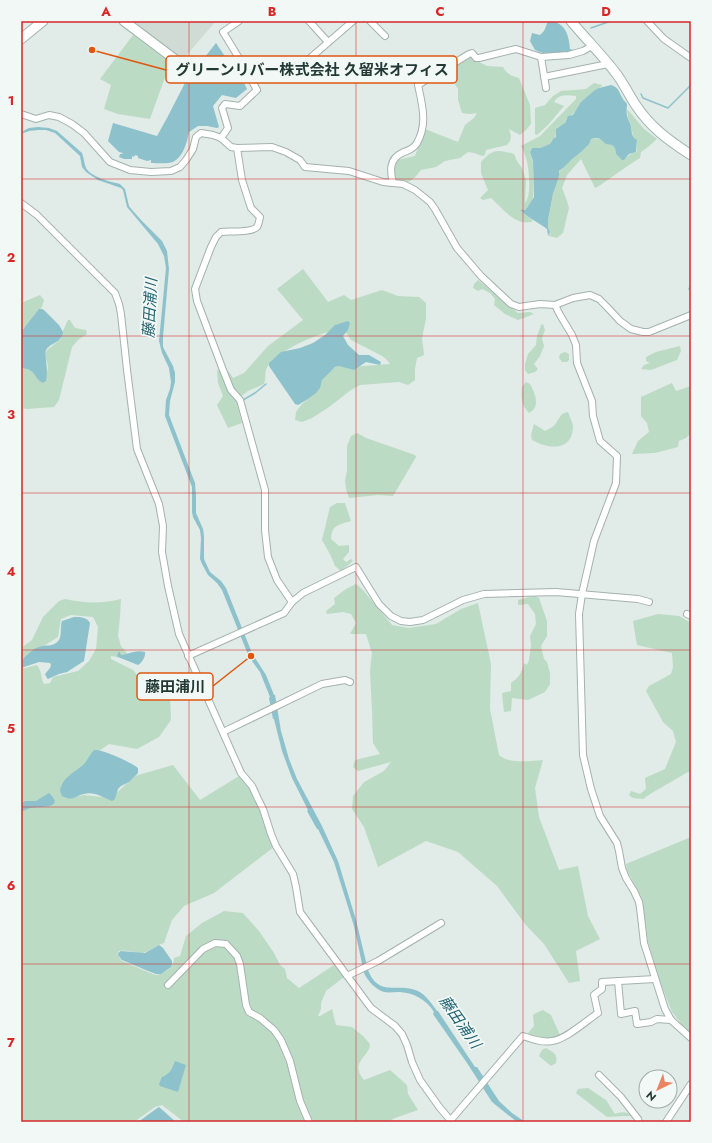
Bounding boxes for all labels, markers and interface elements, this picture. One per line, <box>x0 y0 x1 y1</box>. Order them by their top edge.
text: A <box>100 2 111 21</box>
text: B <box>268 2 277 21</box>
text: C <box>435 2 445 21</box>
text: D <box>601 2 611 21</box>
callout: グリーンリバー株式会社 久留米オフィス <box>166 56 457 83</box>
text: グリーンリバー株式会社 久留米オフィス <box>175 59 449 81</box>
text: 1 <box>8 91 14 110</box>
text: 2 <box>7 248 15 267</box>
water label: 藤田浦川 <box>137 275 163 339</box>
text: 3 <box>7 405 15 424</box>
text: 4 <box>6 562 16 581</box>
callout: 藤田浦川 <box>137 673 213 700</box>
text: 藤田浦川 <box>145 676 205 698</box>
text: 5 <box>7 719 15 738</box>
text: 6 <box>7 876 16 895</box>
water label: 藤田浦川 <box>434 991 487 1055</box>
text: 7 <box>7 1033 15 1052</box>
north arrow <box>638 1069 678 1109</box>
text: N <box>643 1087 660 1105</box>

